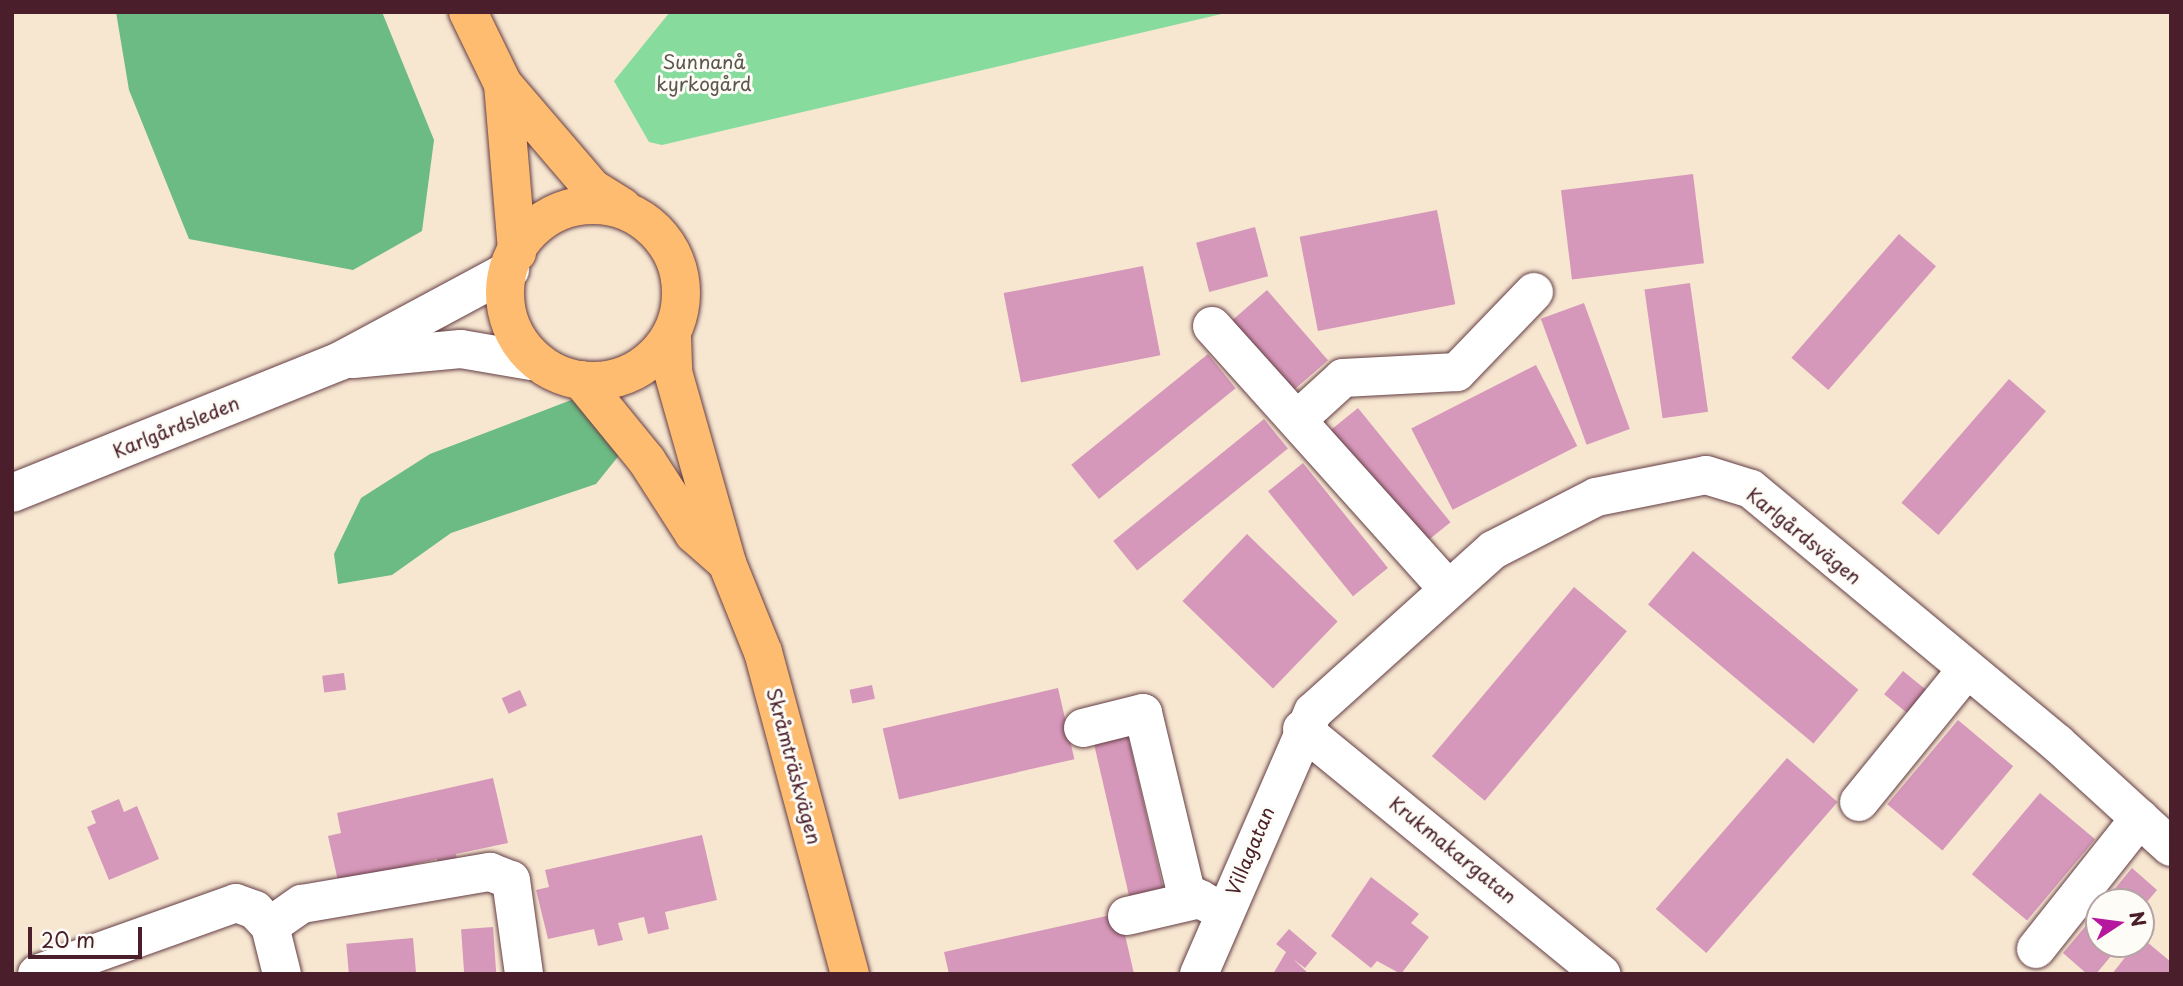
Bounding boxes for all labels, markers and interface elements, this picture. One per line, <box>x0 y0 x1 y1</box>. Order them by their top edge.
park label: Sunnanå kyrkogård <box>656 51 752 95</box>
street label: Karlgårdsleden <box>110 391 242 463</box>
street label: Karlgårdsvägen <box>1742 483 1866 589</box>
street label: Skråmträskvägen <box>762 685 826 847</box>
street label: Krukmakargatan <box>1385 792 1521 908</box>
street label: Villagatan <box>1221 803 1279 899</box>
north arrow <box>2085 888 2155 958</box>
text: N <box>2123 908 2154 929</box>
scale bar <box>32 912 145 956</box>
text: 20 m <box>41 923 95 955</box>

